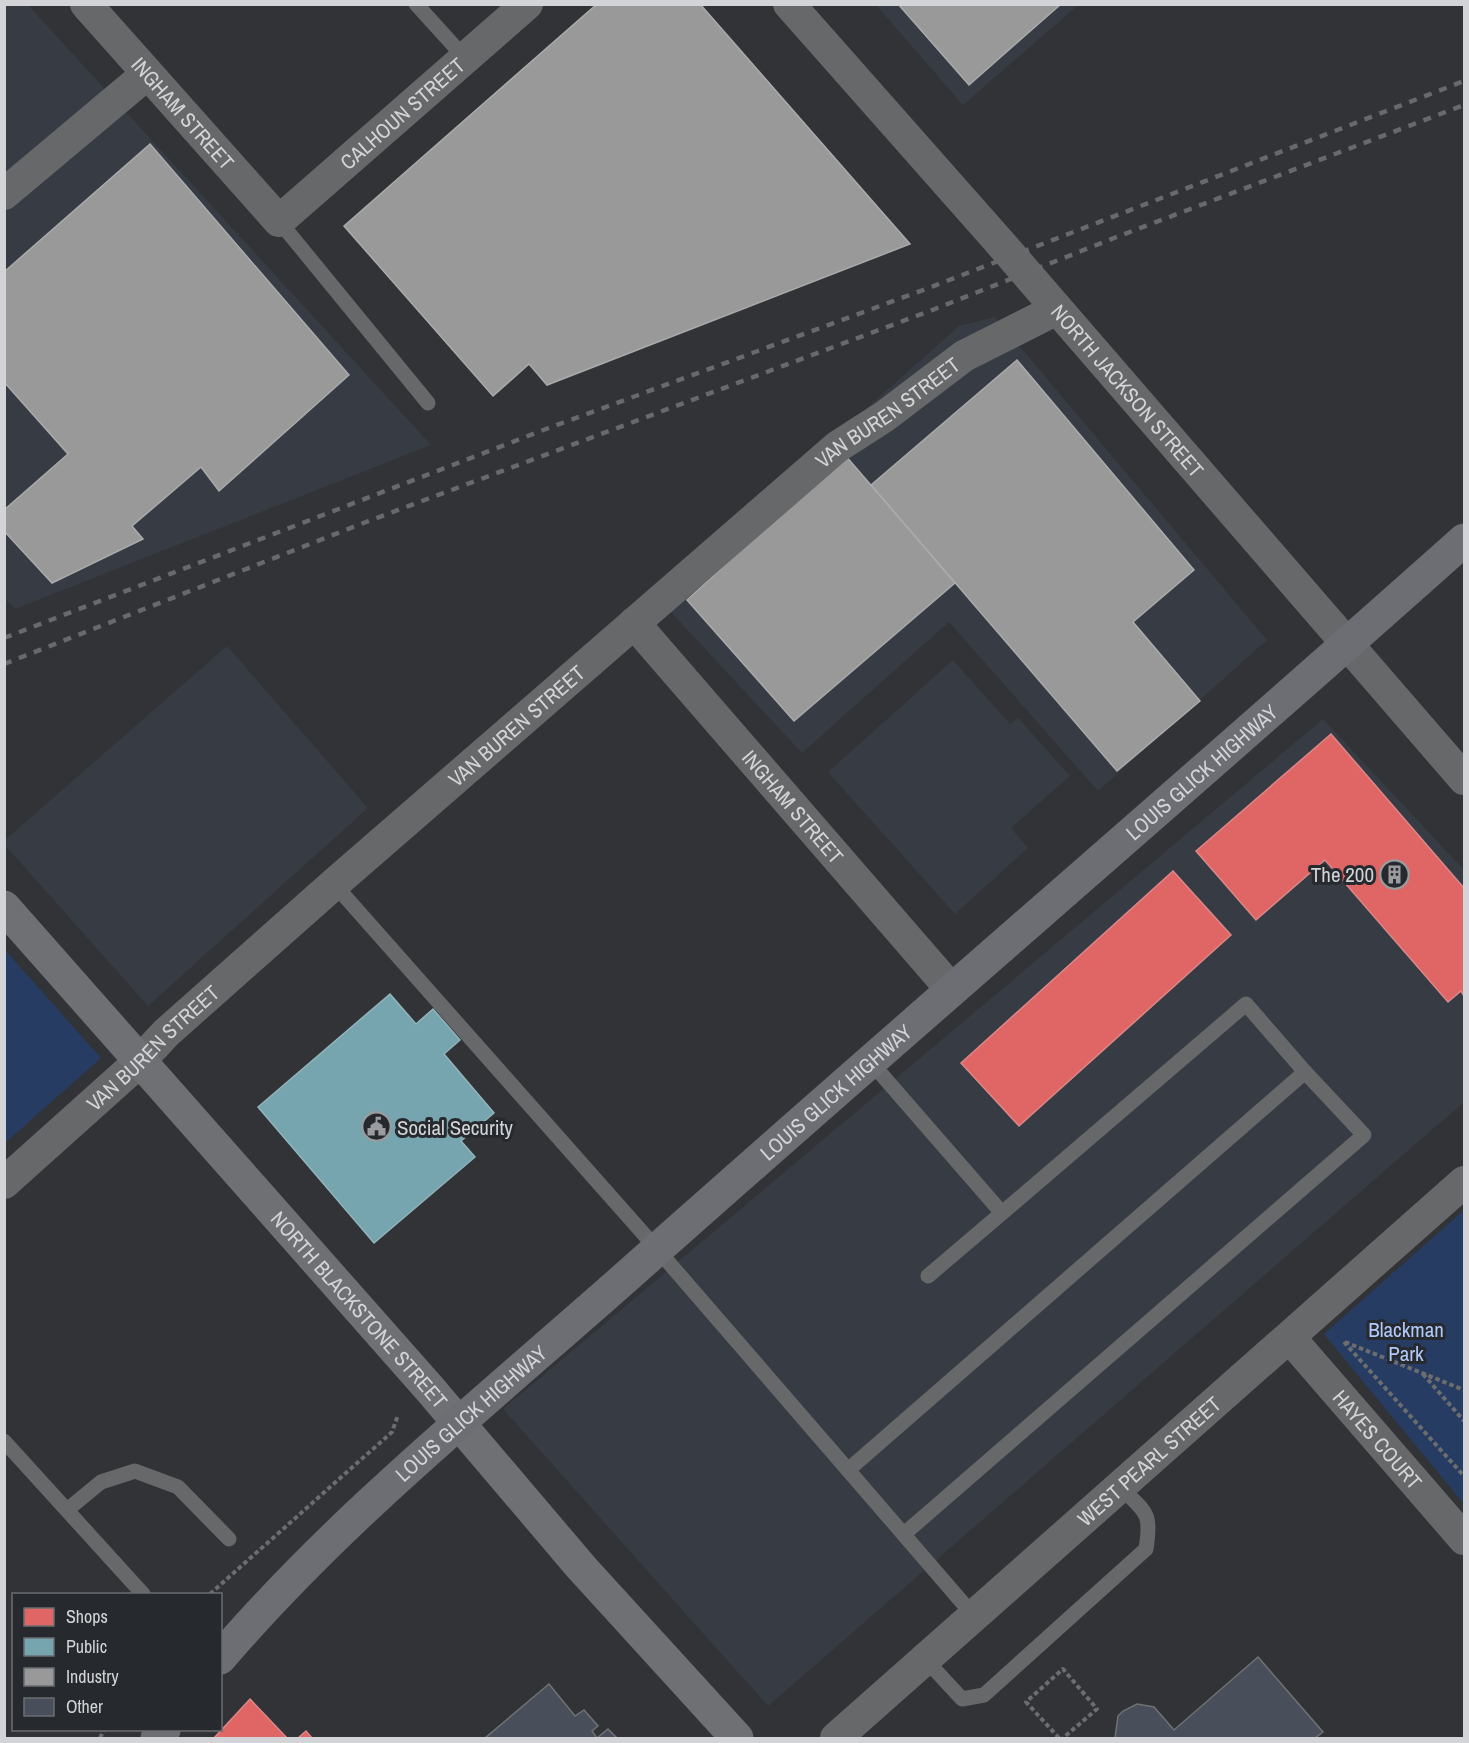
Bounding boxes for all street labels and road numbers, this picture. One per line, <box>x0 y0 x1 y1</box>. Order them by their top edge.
street label: CALHOUN STREET <box>333 50 471 176</box>
street label: INGHAM STREET <box>125 51 241 176</box>
street label: NORTH JACKSON STREET <box>1045 298 1211 483</box>
street label: VAN BUREN STREET <box>809 350 966 474</box>
street label: VAN BUREN STREET <box>442 658 591 793</box>
street label: LOUIS GLICK HIGHWAY <box>1119 697 1284 846</box>
street label: INGHAM STREET <box>736 744 851 870</box>
street label: VAN BUREN STREET <box>80 978 225 1117</box>
street label: LOUIS GLICK HIGHWAY <box>753 1017 918 1167</box>
street label: NORTH BLACKSTONE STREET <box>265 1205 455 1415</box>
street label: LOUIS GLICK HIGHWAY <box>389 1338 553 1488</box>
street label: HAYES COURT <box>1327 1383 1429 1496</box>
street label: WEST PEARL STREET <box>1071 1389 1227 1532</box>

